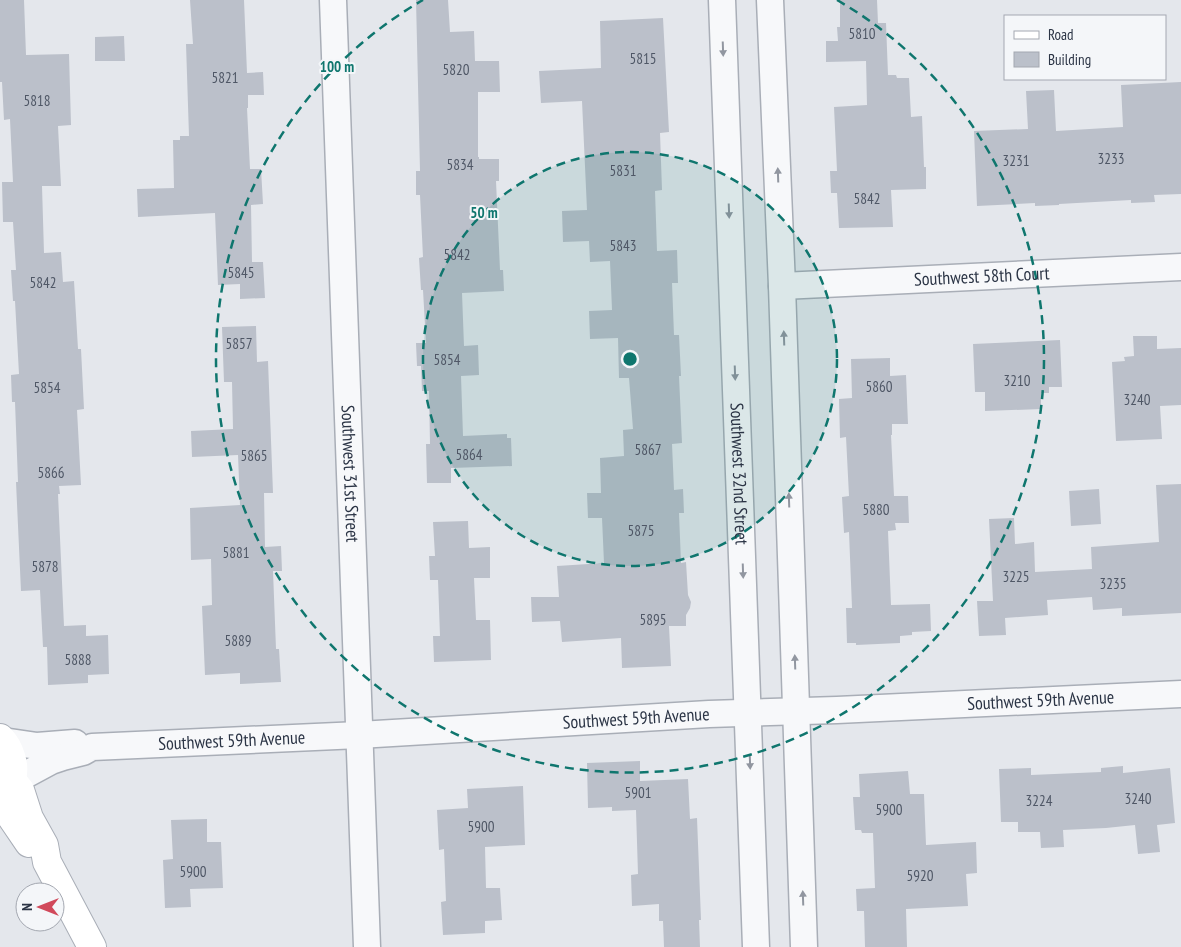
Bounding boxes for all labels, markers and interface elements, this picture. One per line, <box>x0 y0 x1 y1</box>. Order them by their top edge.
legend <box>1004 15 1166 80</box>
house number: 5810 <box>848 24 876 43</box>
text: Road <box>1048 25 1074 44</box>
one-way arrow <box>720 41 728 57</box>
house number: 5815 <box>629 49 657 68</box>
text: Building <box>1048 50 1091 69</box>
text: 100 m <box>320 57 354 76</box>
house number: 5820 <box>442 60 470 79</box>
house number: 5821 <box>211 68 239 87</box>
house number: 5818 <box>23 91 51 110</box>
house number: 3233 <box>1097 149 1125 168</box>
house number: 3231 <box>1002 151 1030 170</box>
house number: 5834 <box>446 155 474 174</box>
house number: 5831 <box>609 161 637 180</box>
one-way arrow <box>773 167 781 183</box>
house number: 5842 <box>853 189 881 208</box>
text: 50 m <box>470 203 498 222</box>
one-way arrow <box>726 203 734 219</box>
house number: 5843 <box>609 236 637 255</box>
house number: 5842 <box>443 245 471 264</box>
street label: Southwest 58th Court <box>913 261 1050 291</box>
house number: 5845 <box>227 263 255 282</box>
house number: 5842 <box>29 273 57 292</box>
one-way arrow <box>780 329 788 345</box>
house number: 5857 <box>225 334 253 353</box>
house number: 5854 <box>433 350 461 369</box>
centre of rings <box>621 350 639 368</box>
one-way arrow <box>732 366 740 382</box>
house number: 3210 <box>1003 371 1031 390</box>
house number: 5860 <box>865 377 893 396</box>
house number: 5854 <box>33 378 61 397</box>
house number: 3240 <box>1123 390 1151 409</box>
street label: Southwest 32nd Street <box>725 402 754 545</box>
street label: Southwest 31st Street <box>337 405 364 543</box>
house number: 5867 <box>634 440 662 459</box>
house number: 5864 <box>455 445 483 464</box>
house number: 5865 <box>240 446 268 465</box>
house number: 5866 <box>37 463 65 482</box>
one-way arrow <box>785 492 793 508</box>
house number: 5880 <box>862 500 890 519</box>
house number: 5875 <box>627 521 655 540</box>
house number: 5881 <box>222 543 250 562</box>
house number: 5878 <box>31 557 59 576</box>
one-way arrow <box>739 563 747 579</box>
house number: 3225 <box>1002 567 1030 586</box>
house number: 3235 <box>1099 574 1127 593</box>
house number: 5895 <box>639 610 667 629</box>
house number: 5889 <box>224 631 252 650</box>
house number: 5888 <box>64 650 92 669</box>
one-way arrow <box>791 654 799 670</box>
street label: Southwest 59th Avenue <box>967 685 1115 715</box>
street label: Southwest 59th Avenue <box>562 702 710 734</box>
street label: Southwest 59th Avenue <box>158 725 306 755</box>
one-way arrow <box>746 754 754 770</box>
house number: 5901 <box>624 783 652 802</box>
house number: 3240 <box>1124 789 1152 808</box>
house number: 3224 <box>1025 791 1053 810</box>
house number: 5900 <box>875 800 903 819</box>
house number: 5900 <box>467 817 495 836</box>
house number: 5900 <box>179 862 207 881</box>
house number: 5920 <box>906 866 934 885</box>
north arrow <box>15 882 65 932</box>
one-way arrow <box>798 890 806 906</box>
text: N <box>18 903 36 911</box>

